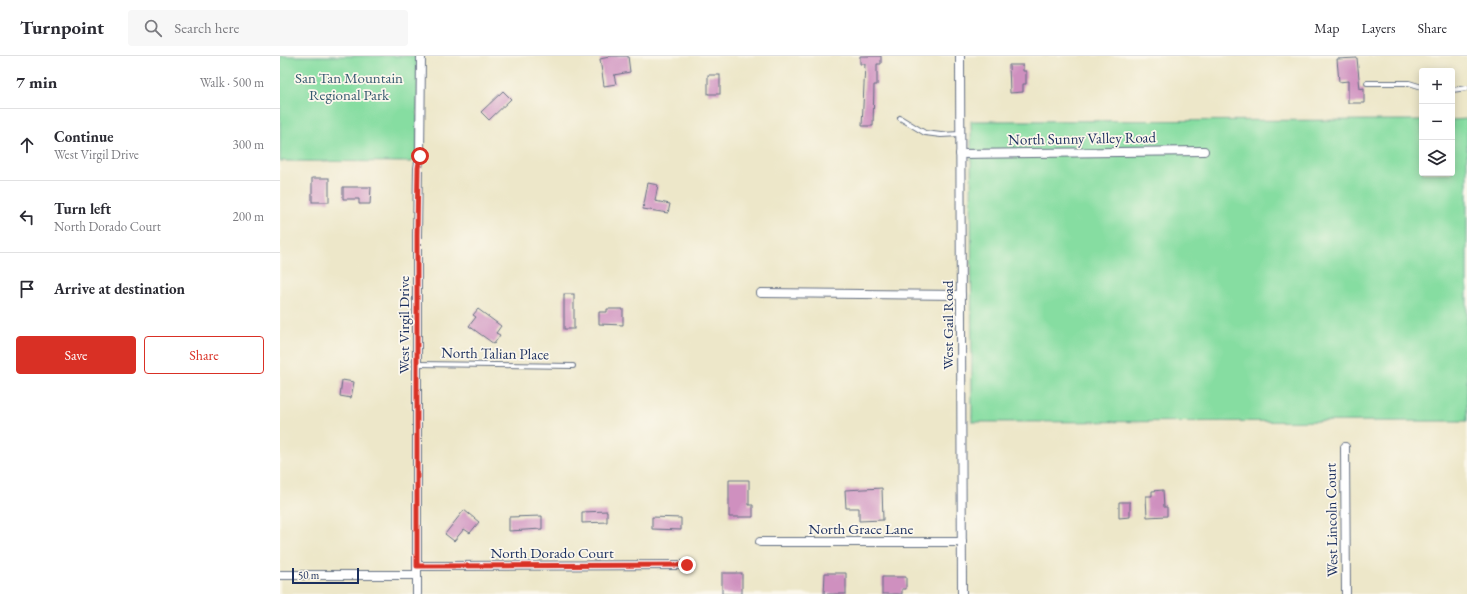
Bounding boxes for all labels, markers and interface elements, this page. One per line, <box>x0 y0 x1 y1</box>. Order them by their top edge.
search box <box>128 10 408 46</box>
text: Turnpoint <box>20 15 104 40</box>
icon: search <box>142 17 164 39</box>
text: Search here <box>174 18 239 37</box>
text: Map <box>1314 19 1339 37</box>
text: Layers <box>1361 19 1396 37</box>
text: Share <box>1418 19 1447 37</box>
park label: San Tan Mountain Regional Park <box>295 68 403 104</box>
map controls <box>1419 68 1455 176</box>
button: + <box>1419 68 1455 104</box>
text: 7 min <box>16 71 57 93</box>
text: Walk · 500 m <box>200 74 264 91</box>
button: − <box>1419 104 1455 140</box>
text: Continue <box>54 127 114 146</box>
street label: North Sunny Valley Road <box>1008 127 1157 149</box>
icon: ahead <box>16 134 38 156</box>
text: 300 m <box>233 136 264 153</box>
button: layers <box>1419 140 1455 176</box>
text: West Virgil Drive <box>54 146 139 163</box>
route start <box>411 147 429 165</box>
text: Turn left <box>54 199 111 218</box>
icon: left <box>16 206 38 228</box>
text: 200 m <box>233 208 264 225</box>
text: North Dorado Court <box>54 218 161 235</box>
street label: West Virgil Drive <box>394 276 413 374</box>
icon: arrive <box>16 278 38 300</box>
text: Arrive at destination <box>54 279 185 298</box>
street label: West Gail Road <box>938 280 957 370</box>
button: Save <box>16 336 136 374</box>
button: Share <box>144 336 264 374</box>
street label: North Talian Place <box>441 343 549 363</box>
street label: West Lincoln Court <box>1320 462 1341 577</box>
street label: North Grace Lane <box>809 519 914 538</box>
street label: North Dorado Court <box>490 543 614 562</box>
route end <box>678 556 696 574</box>
scale bar <box>292 566 359 585</box>
text: 50 m <box>298 568 319 582</box>

